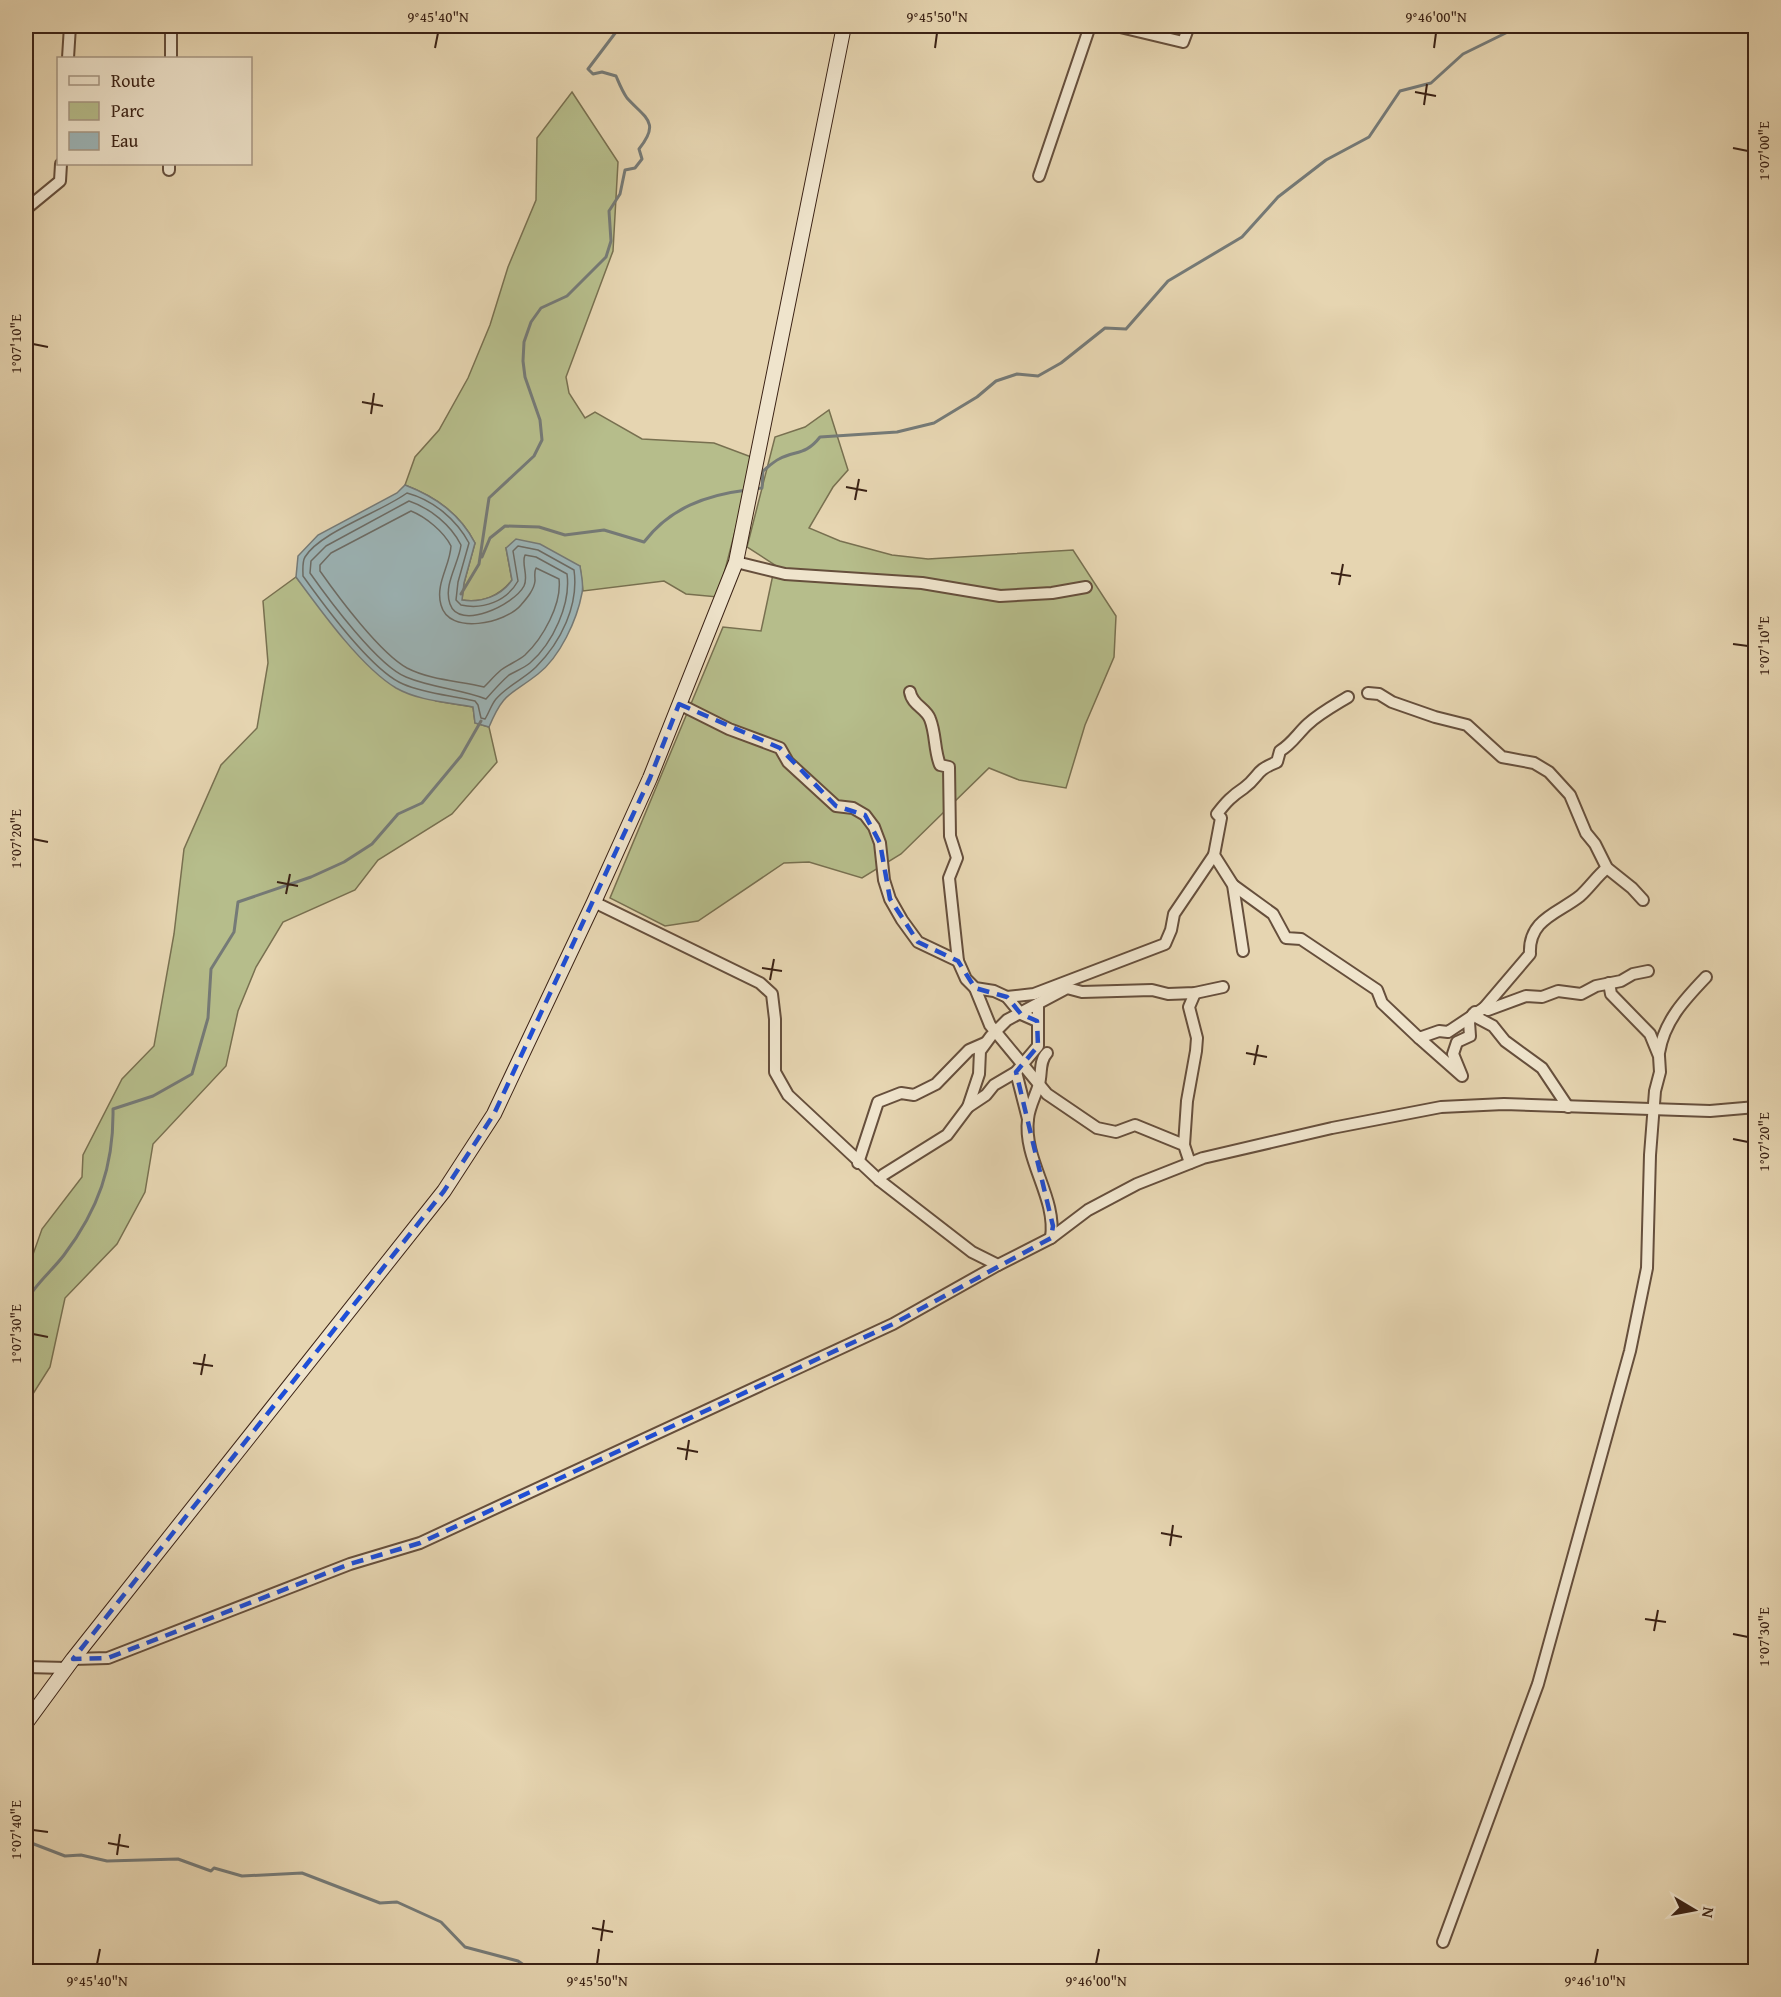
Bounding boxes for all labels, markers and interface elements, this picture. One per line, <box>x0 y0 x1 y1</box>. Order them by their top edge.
text: 9°45'40"N <box>407 6 469 27</box>
text: 9°45'50"N <box>906 6 968 27</box>
text: 9°46'00"N <box>1405 6 1467 27</box>
legend <box>57 57 252 165</box>
text: Route <box>111 67 155 94</box>
text: Parc <box>111 97 144 124</box>
text: 1°07'00"E <box>1753 121 1774 181</box>
text: Eau <box>111 127 139 154</box>
text: 1°07'10"E <box>5 314 26 374</box>
text: 1°07'10"E <box>1753 616 1774 676</box>
text: 1°07'20"E <box>5 809 26 869</box>
text: 1°07'20"E <box>1753 1112 1774 1172</box>
text: 1°07'30"E <box>5 1304 26 1364</box>
text: 1°07'30"E <box>1753 1607 1774 1667</box>
text: 1°07'40"E <box>5 1800 26 1860</box>
north arrow <box>1664 1880 1724 1940</box>
text: N <box>1696 1905 1722 1920</box>
text: 9°45'40"N <box>66 1970 128 1991</box>
text: 9°45'50"N <box>566 1970 628 1991</box>
text: 9°46'00"N <box>1065 1970 1127 1991</box>
text: 9°46'10"N <box>1564 1970 1626 1991</box>

